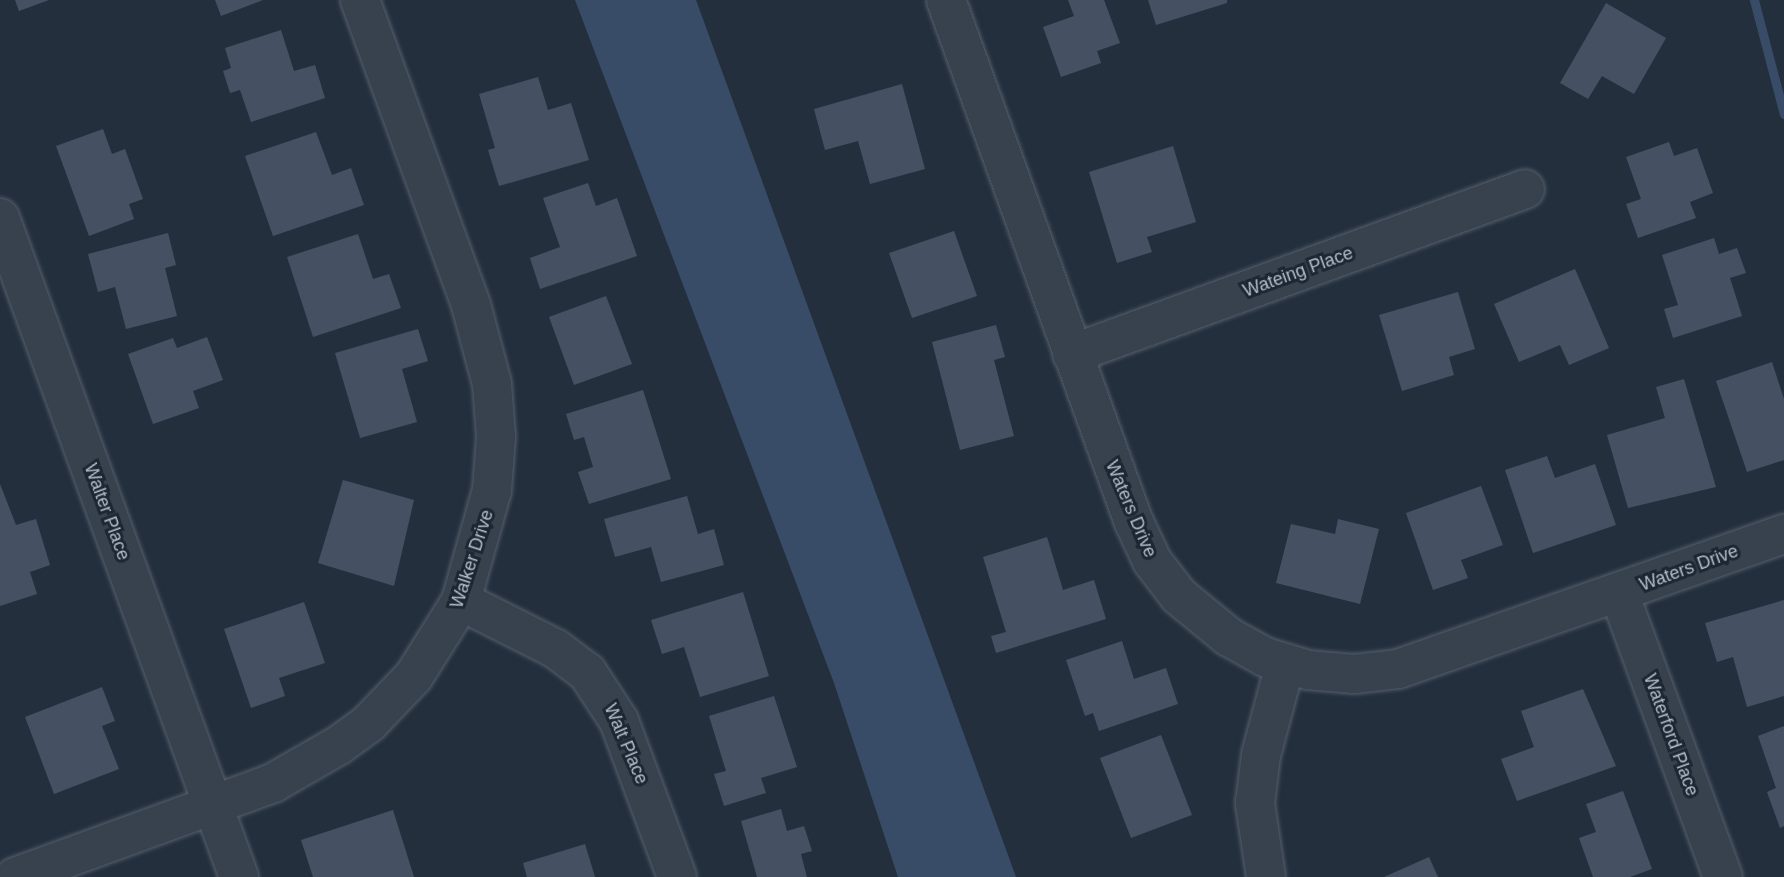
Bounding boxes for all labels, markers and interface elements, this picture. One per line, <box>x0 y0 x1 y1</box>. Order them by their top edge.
street label: Wateing Place <box>1240 242 1356 302</box>
street label: Waters Drive <box>1101 457 1161 561</box>
street label: Walter Place <box>80 461 134 563</box>
street label: Walker Drive <box>446 507 498 611</box>
street label: Waters Drive <box>1637 540 1741 596</box>
street label: Waterford Place <box>1639 671 1703 799</box>
street label: Walt Place <box>599 700 653 788</box>

